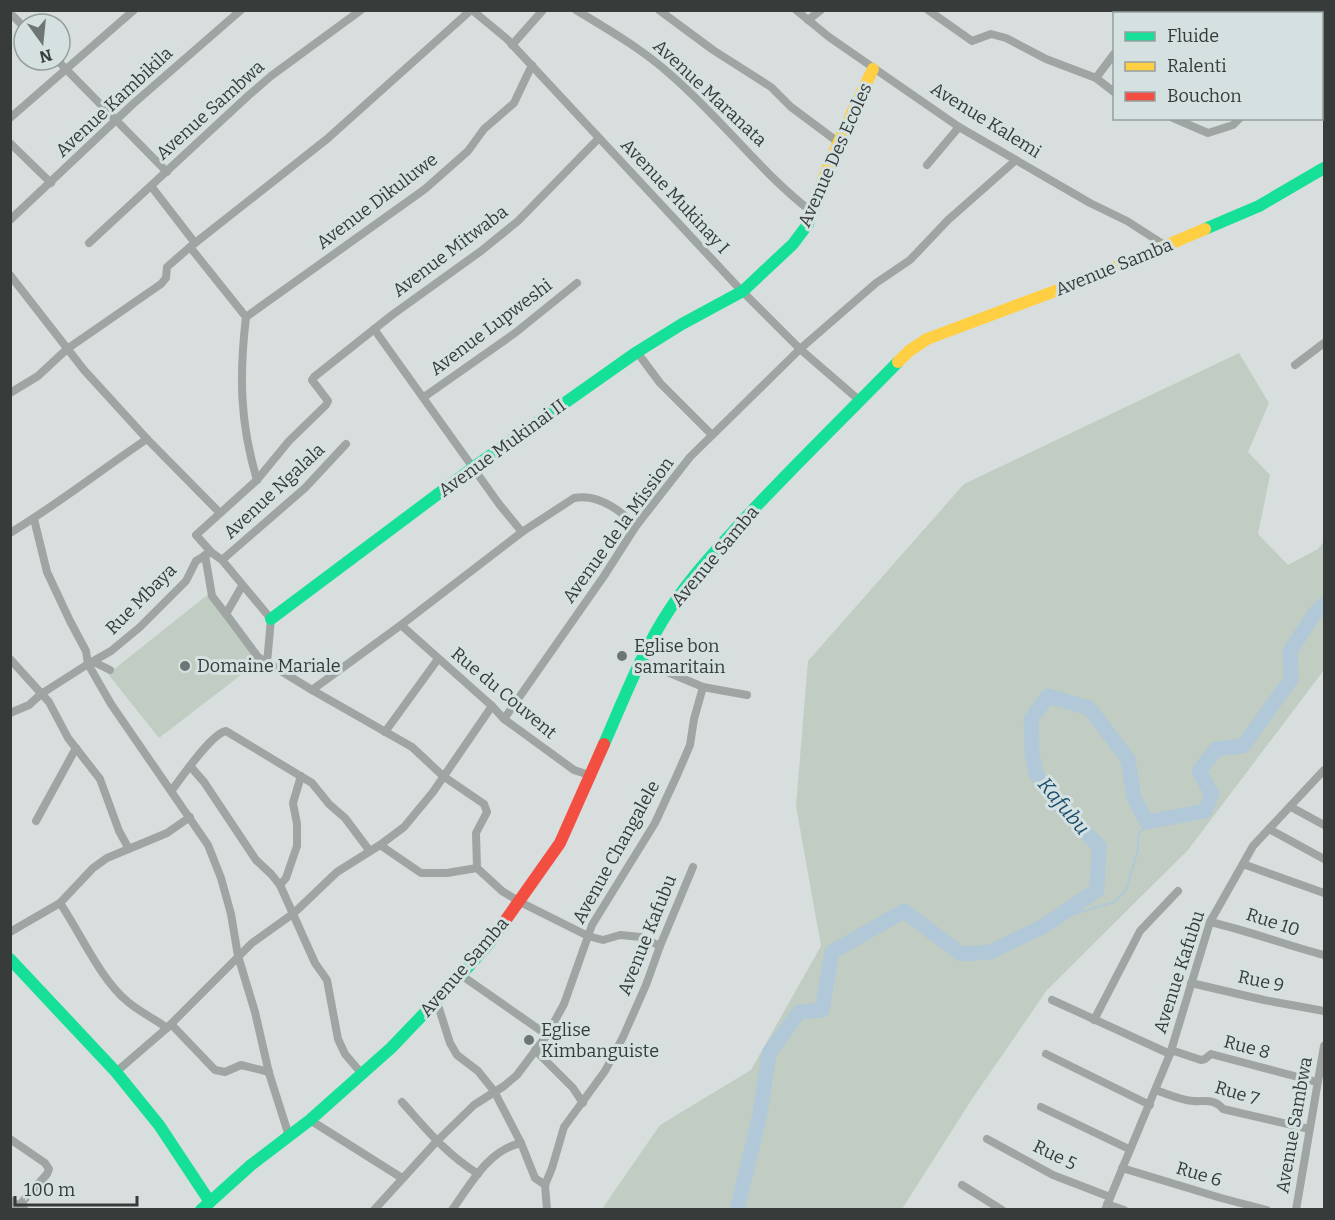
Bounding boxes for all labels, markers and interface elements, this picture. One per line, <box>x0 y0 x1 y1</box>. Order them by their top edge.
north arrow <box>12 12 72 72</box>
legend <box>1113 12 1323 120</box>
text: Fluide <box>1167 25 1219 47</box>
street label: Avenue Maranata <box>649 35 771 151</box>
street label: Avenue Kambikila <box>51 42 177 162</box>
text: N <box>37 45 54 67</box>
street label: Avenue Sambwa <box>151 55 269 164</box>
text: Ralenti <box>1167 55 1227 77</box>
street label: Avenue Kalemi <box>927 77 1045 163</box>
street label: Avenue Des Ecoles <box>793 79 877 231</box>
text: Bouchon <box>1167 85 1242 107</box>
street label: Avenue Mukinay I <box>616 134 734 258</box>
street label: Avenue Dikuluwe <box>312 148 442 254</box>
street label: Avenue Mitwaba <box>388 200 512 302</box>
street label: Avenue Samba <box>1052 233 1176 301</box>
street label: Avenue Lupweshi <box>426 274 556 380</box>
street label: Avenue Mukinai II <box>434 394 570 502</box>
street label: Avenue Ngalala <box>219 438 329 543</box>
street label: Avenue de la Mission <box>558 452 679 607</box>
street label: Avenue Samba <box>667 501 764 611</box>
street label: Rue Mbaya <box>101 559 181 639</box>
place label: Eglise bon samaritain <box>634 635 726 678</box>
street label: Rue du Couvent <box>447 643 562 744</box>
marker: Eglise bon samaritain <box>615 649 629 663</box>
place label: Domaine Mariale <box>197 655 341 677</box>
marker: Domaine Mariale <box>178 659 192 673</box>
water label: Kafubu <box>1032 773 1095 840</box>
street label: Avenue Changalele <box>568 777 664 927</box>
street label: Avenue Kafubu <box>613 872 681 998</box>
street label: Rue 10 <box>1243 903 1303 941</box>
street label: Avenue Kafubu <box>1149 908 1209 1036</box>
street label: Avenue Samba <box>415 913 513 1021</box>
street label: Rue 9 <box>1236 965 1286 997</box>
place label: Eglise Kimbanguiste <box>541 1019 659 1062</box>
street label: Rue 8 <box>1221 1030 1273 1064</box>
marker: Eglise Kimbanguiste <box>522 1033 536 1047</box>
street label: Avenue Sambwa <box>1271 1055 1317 1195</box>
street label: Rue 7 <box>1212 1076 1262 1110</box>
street label: Rue 5 <box>1030 1135 1080 1175</box>
street label: Rue 6 <box>1173 1157 1225 1191</box>
scale bar <box>15 1169 136 1207</box>
text: 100 m <box>24 1179 75 1201</box>

